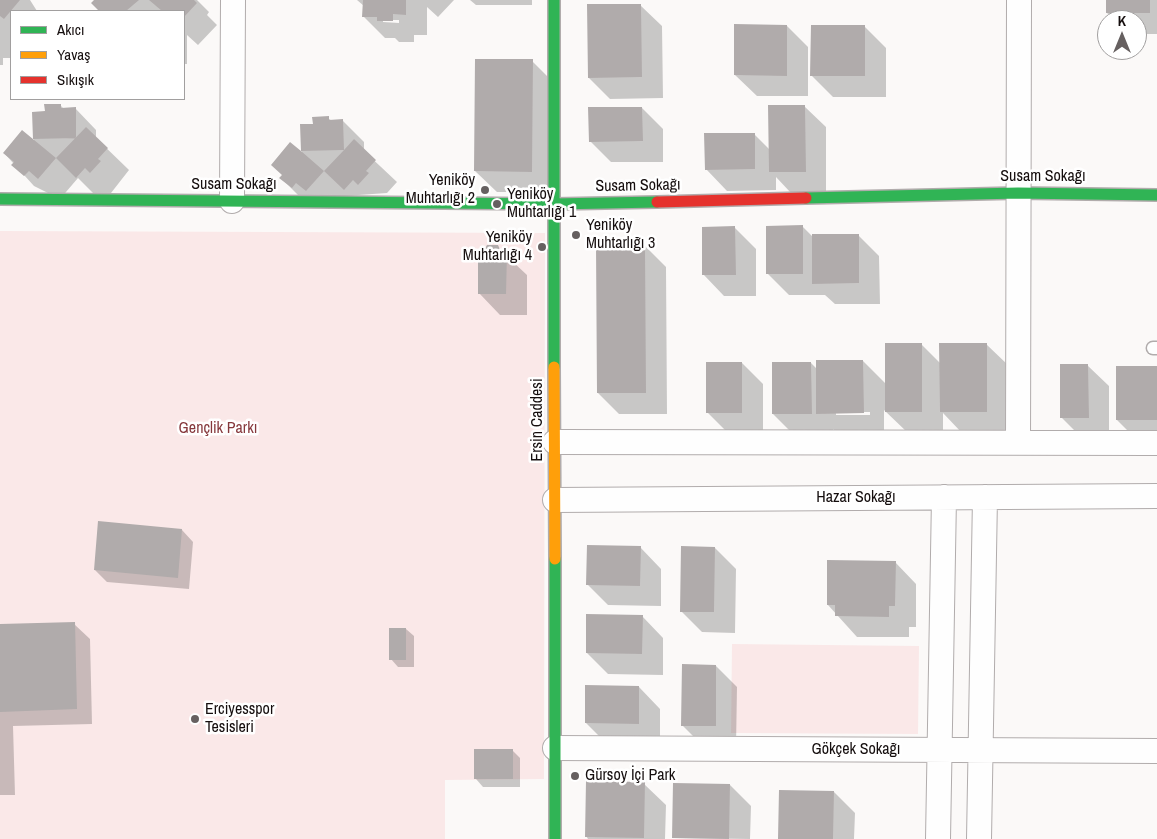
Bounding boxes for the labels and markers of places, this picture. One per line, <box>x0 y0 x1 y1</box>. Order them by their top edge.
place label: Yeniköy Muhtarlığı 2 <box>406 171 475 209</box>
marker: Yeniköy Muhtarlığı 2 <box>479 184 491 196</box>
place label: Yeniköy Muhtarlığı 1 <box>507 185 576 223</box>
marker: Yeniköy Muhtarlığı 1 <box>491 198 503 210</box>
place label: Yeniköy Muhtarlığı 3 <box>586 216 655 254</box>
place label: Yeniköy Muhtarlığı 4 <box>463 228 532 266</box>
marker: Yeniköy Muhtarlığı 3 <box>570 229 582 241</box>
marker: Yeniköy Muhtarlığı 4 <box>536 241 548 253</box>
place label: Erciyesspor Tesisleri <box>205 700 274 738</box>
marker: Erciyesspor Tesisleri <box>189 713 201 725</box>
place label: Gürsoy İçi Park <box>585 766 675 786</box>
marker: Gürsoy İçi Park <box>569 770 581 782</box>

